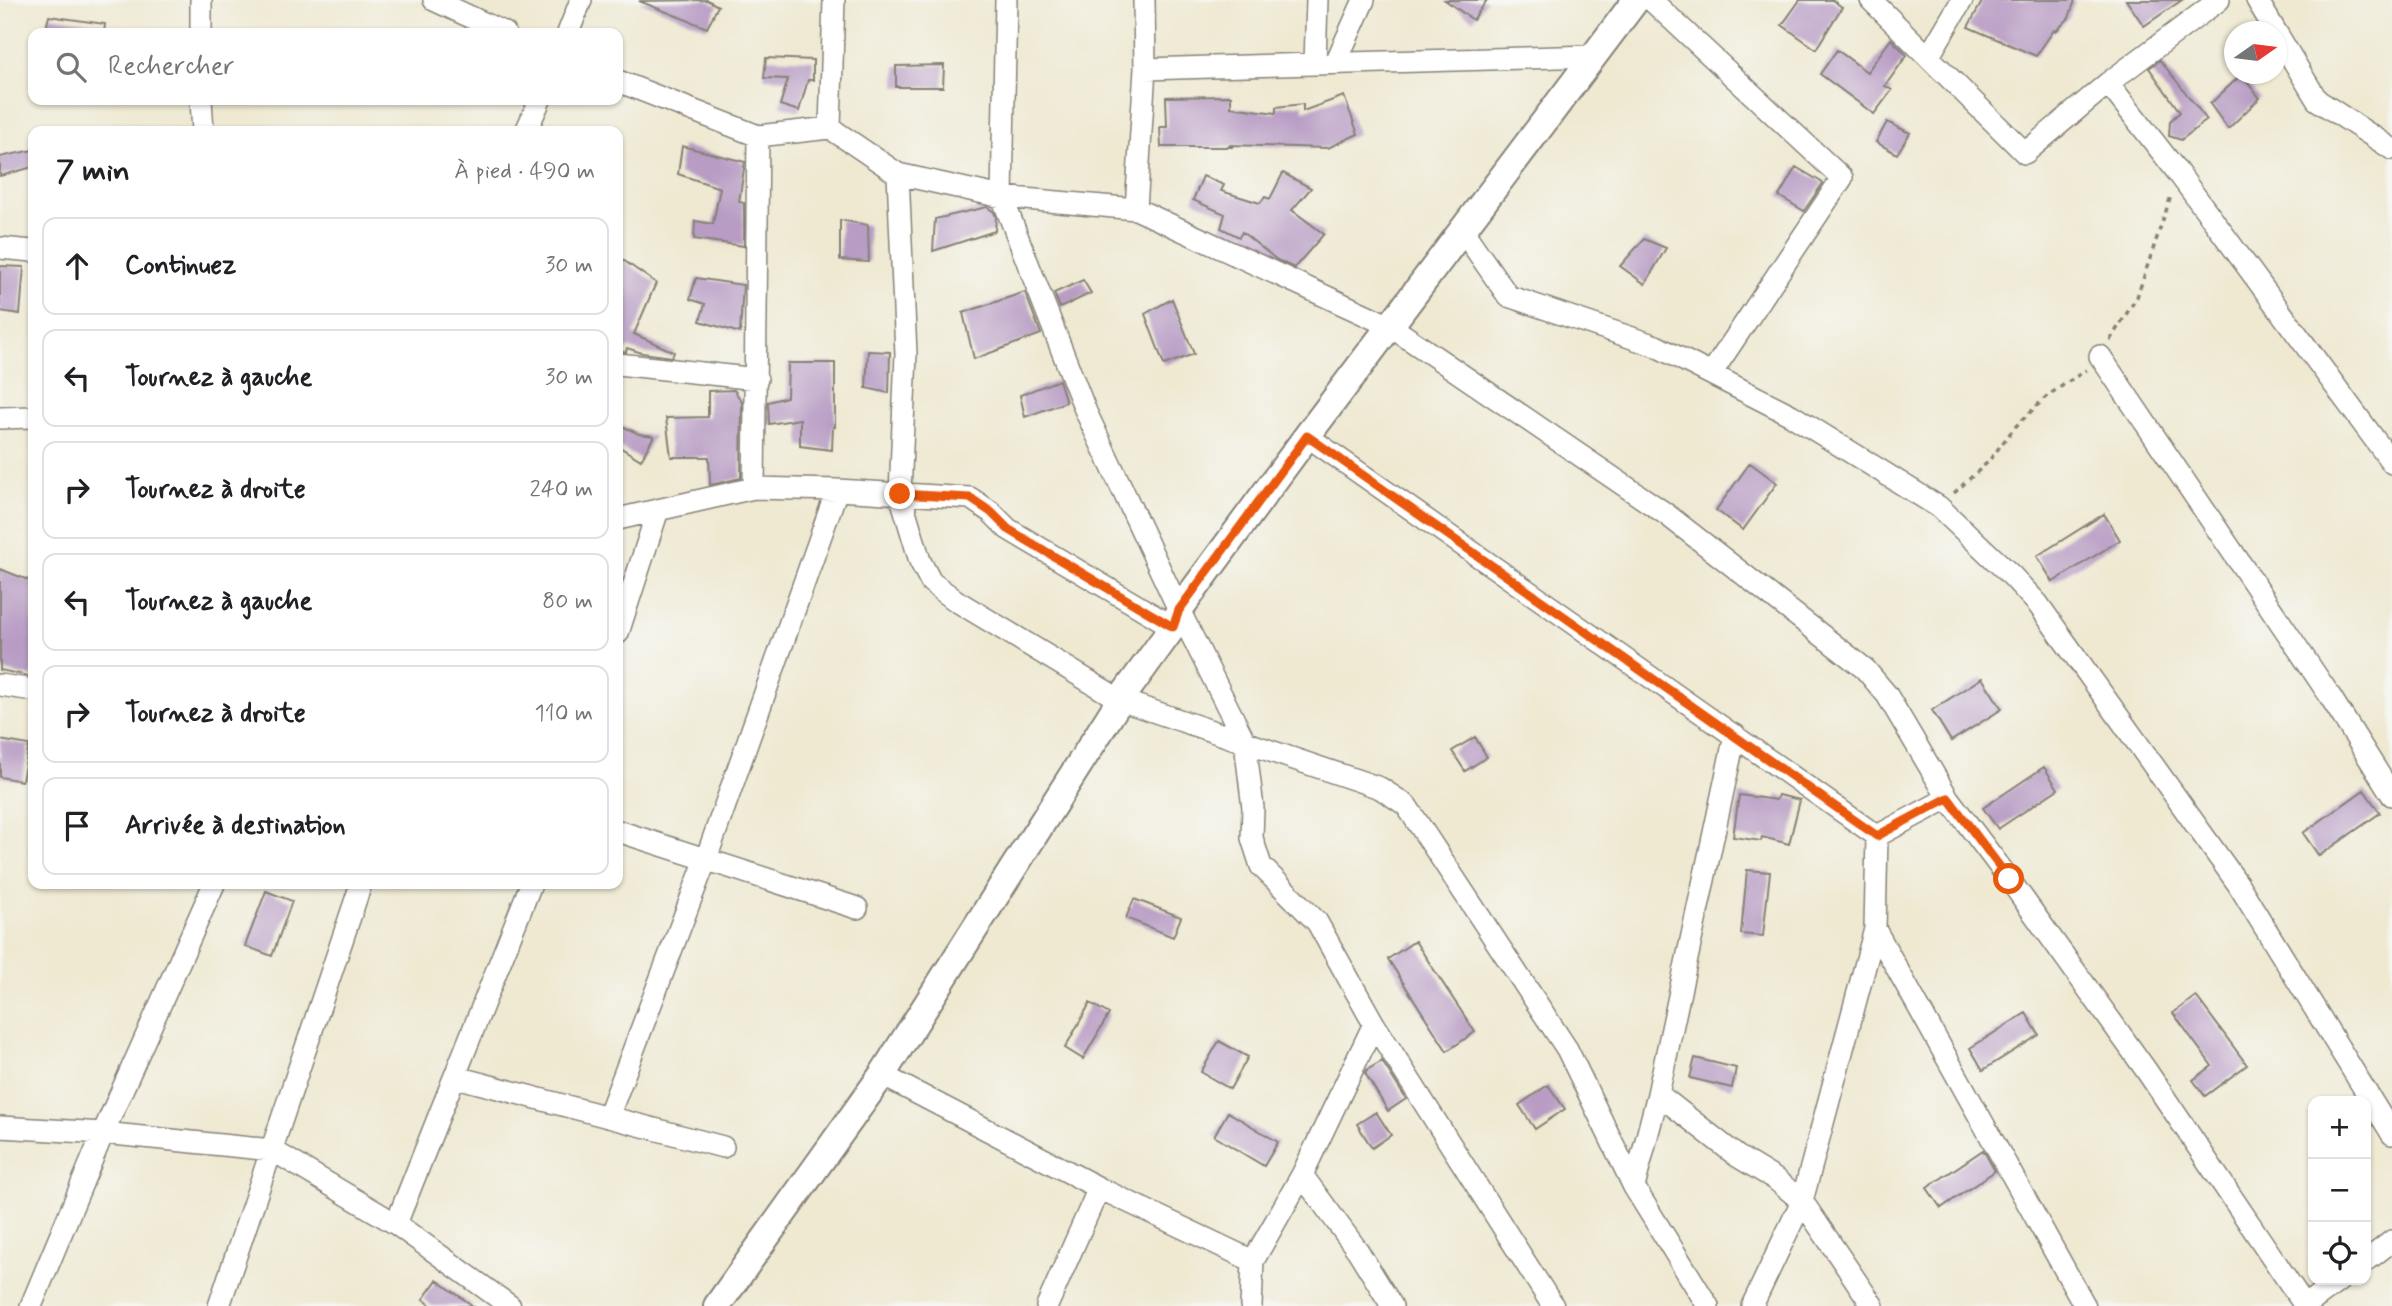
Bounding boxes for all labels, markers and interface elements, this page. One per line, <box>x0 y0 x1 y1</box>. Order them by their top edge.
north arrow <box>2224 21 2287 84</box>
search box <box>28 28 623 105</box>
icon: search <box>52 48 90 86</box>
text: Rechercher <box>108 50 234 84</box>
text: 7 min <box>56 152 130 191</box>
text: À pied · 490 m <box>454 157 595 187</box>
icon: ahead <box>58 247 96 285</box>
text: Continuez <box>125 249 236 283</box>
text: 30 m <box>545 251 593 281</box>
icon: left <box>58 359 96 397</box>
text: Tournez à gauche <box>125 361 312 395</box>
text: 30 m <box>545 363 593 393</box>
icon: right <box>58 471 96 509</box>
text: Tournez à droite <box>125 473 306 507</box>
text: 240 m <box>529 475 593 505</box>
route end <box>884 478 915 509</box>
icon: left <box>58 583 96 621</box>
text: Tournez à gauche <box>125 585 312 619</box>
text: 80 m <box>542 587 593 617</box>
icon: right <box>58 695 96 733</box>
text: Tournez à droite <box>125 697 306 731</box>
text: 110 m <box>534 699 593 729</box>
icon: arrive <box>58 807 96 845</box>
text: Arrivée à destination <box>125 809 346 843</box>
route start <box>1993 863 2024 894</box>
map controls <box>2308 1096 2371 1285</box>
button: + <box>2308 1096 2371 1159</box>
button: − <box>2308 1159 2371 1222</box>
button: locate <box>2308 1222 2371 1285</box>

